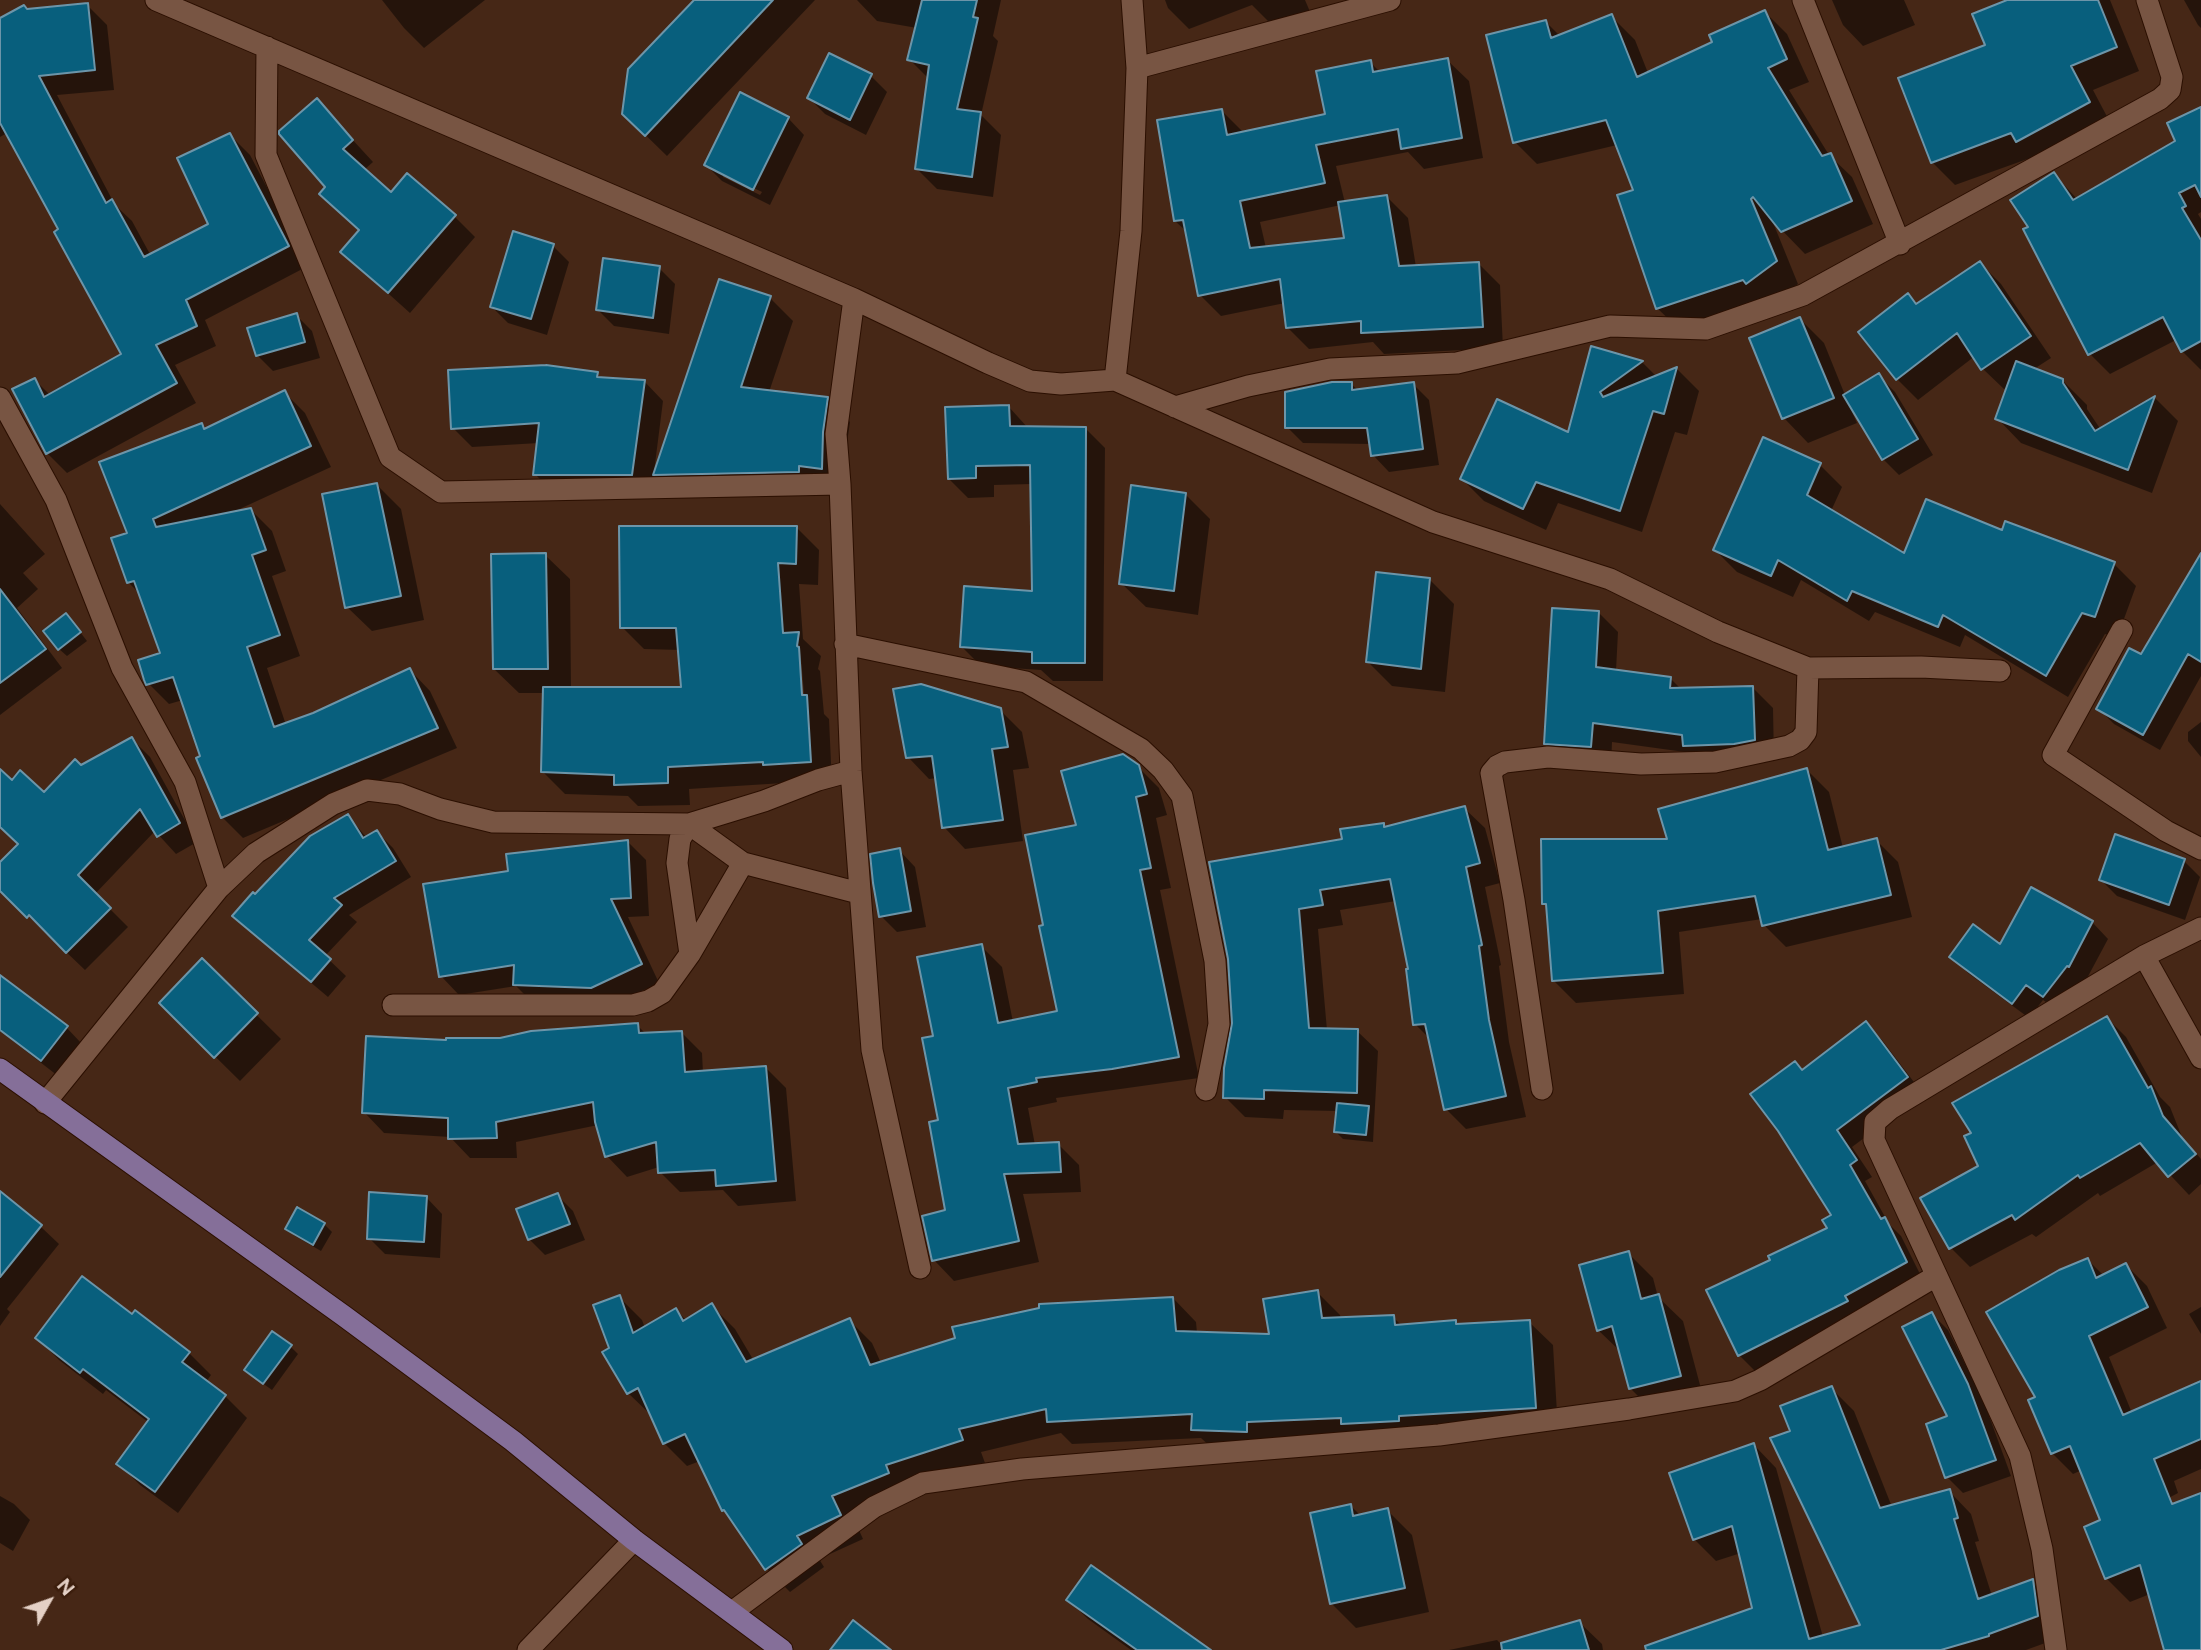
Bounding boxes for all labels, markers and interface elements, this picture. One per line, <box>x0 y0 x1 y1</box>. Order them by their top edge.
north arrow <box>14 1566 84 1636</box>
text: N <box>52 1574 79 1600</box>

